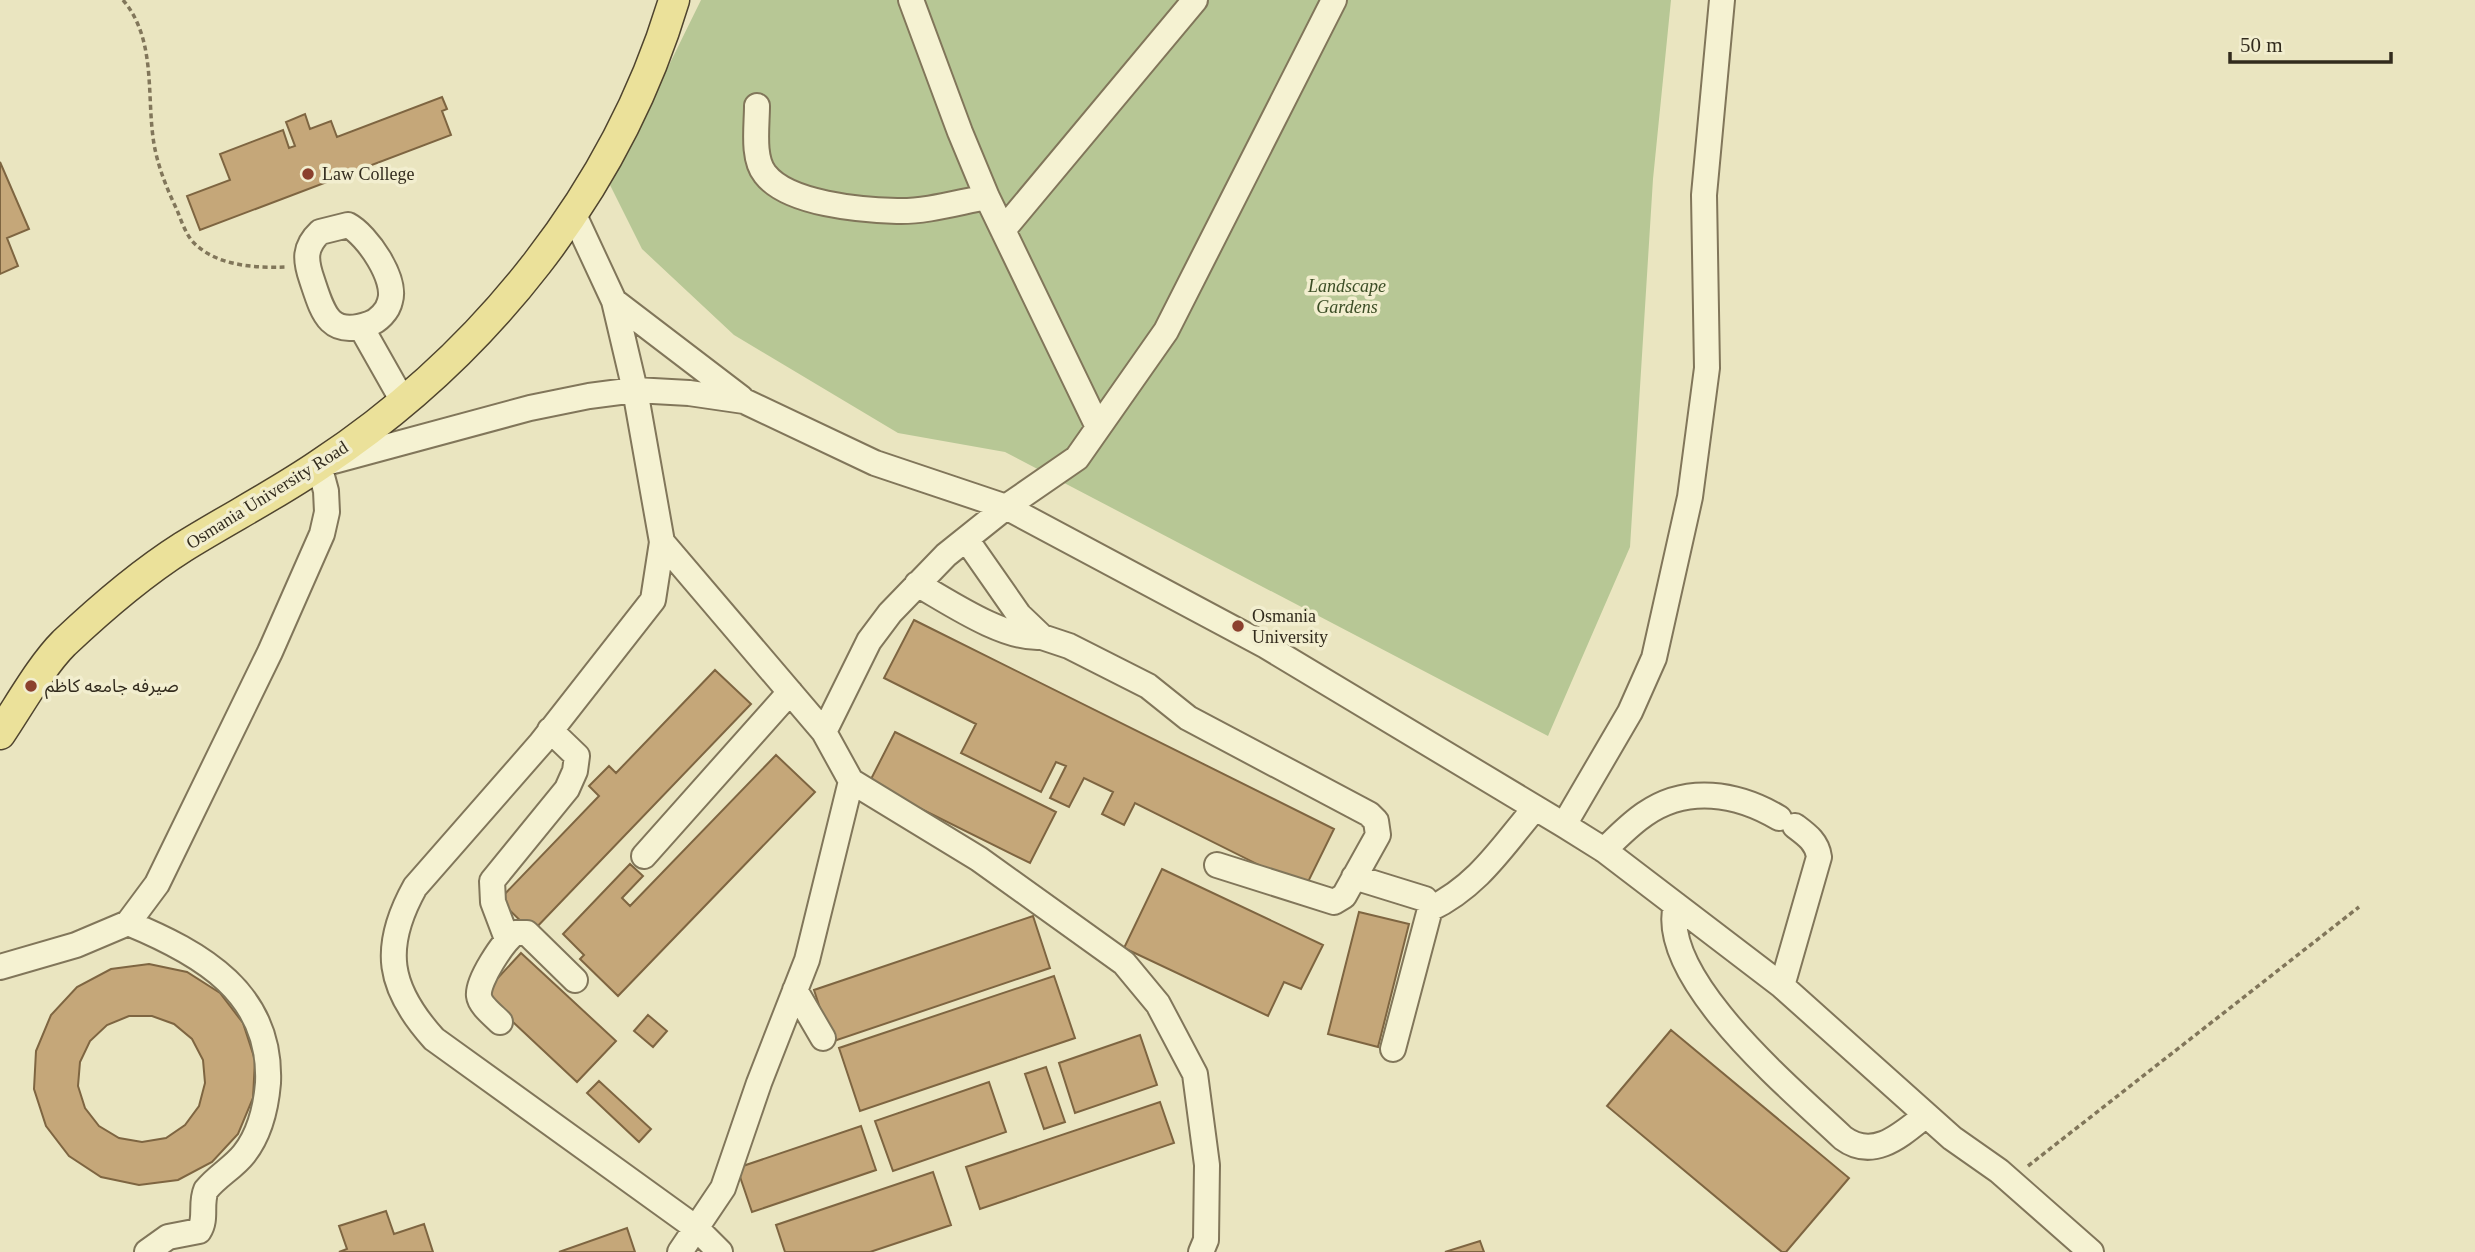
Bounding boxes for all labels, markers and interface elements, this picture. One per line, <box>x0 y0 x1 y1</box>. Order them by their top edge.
scale bar <box>2230 21 2391 65</box>
text: 50 m <box>2240 33 2283 57</box>
place label: Law College <box>322 164 414 184</box>
marker: Law College <box>300 166 316 182</box>
park label: Landscape Gardens <box>1307 276 1386 317</box>
street label: Osmania University Road <box>182 437 352 553</box>
place label: Osmania University <box>1252 606 1328 647</box>
marker: Osmania University <box>1230 618 1246 634</box>
place label: صيرفه جامعه كاظم <box>45 676 179 699</box>
marker: صيرفه جامعه كاظم <box>23 678 39 694</box>

